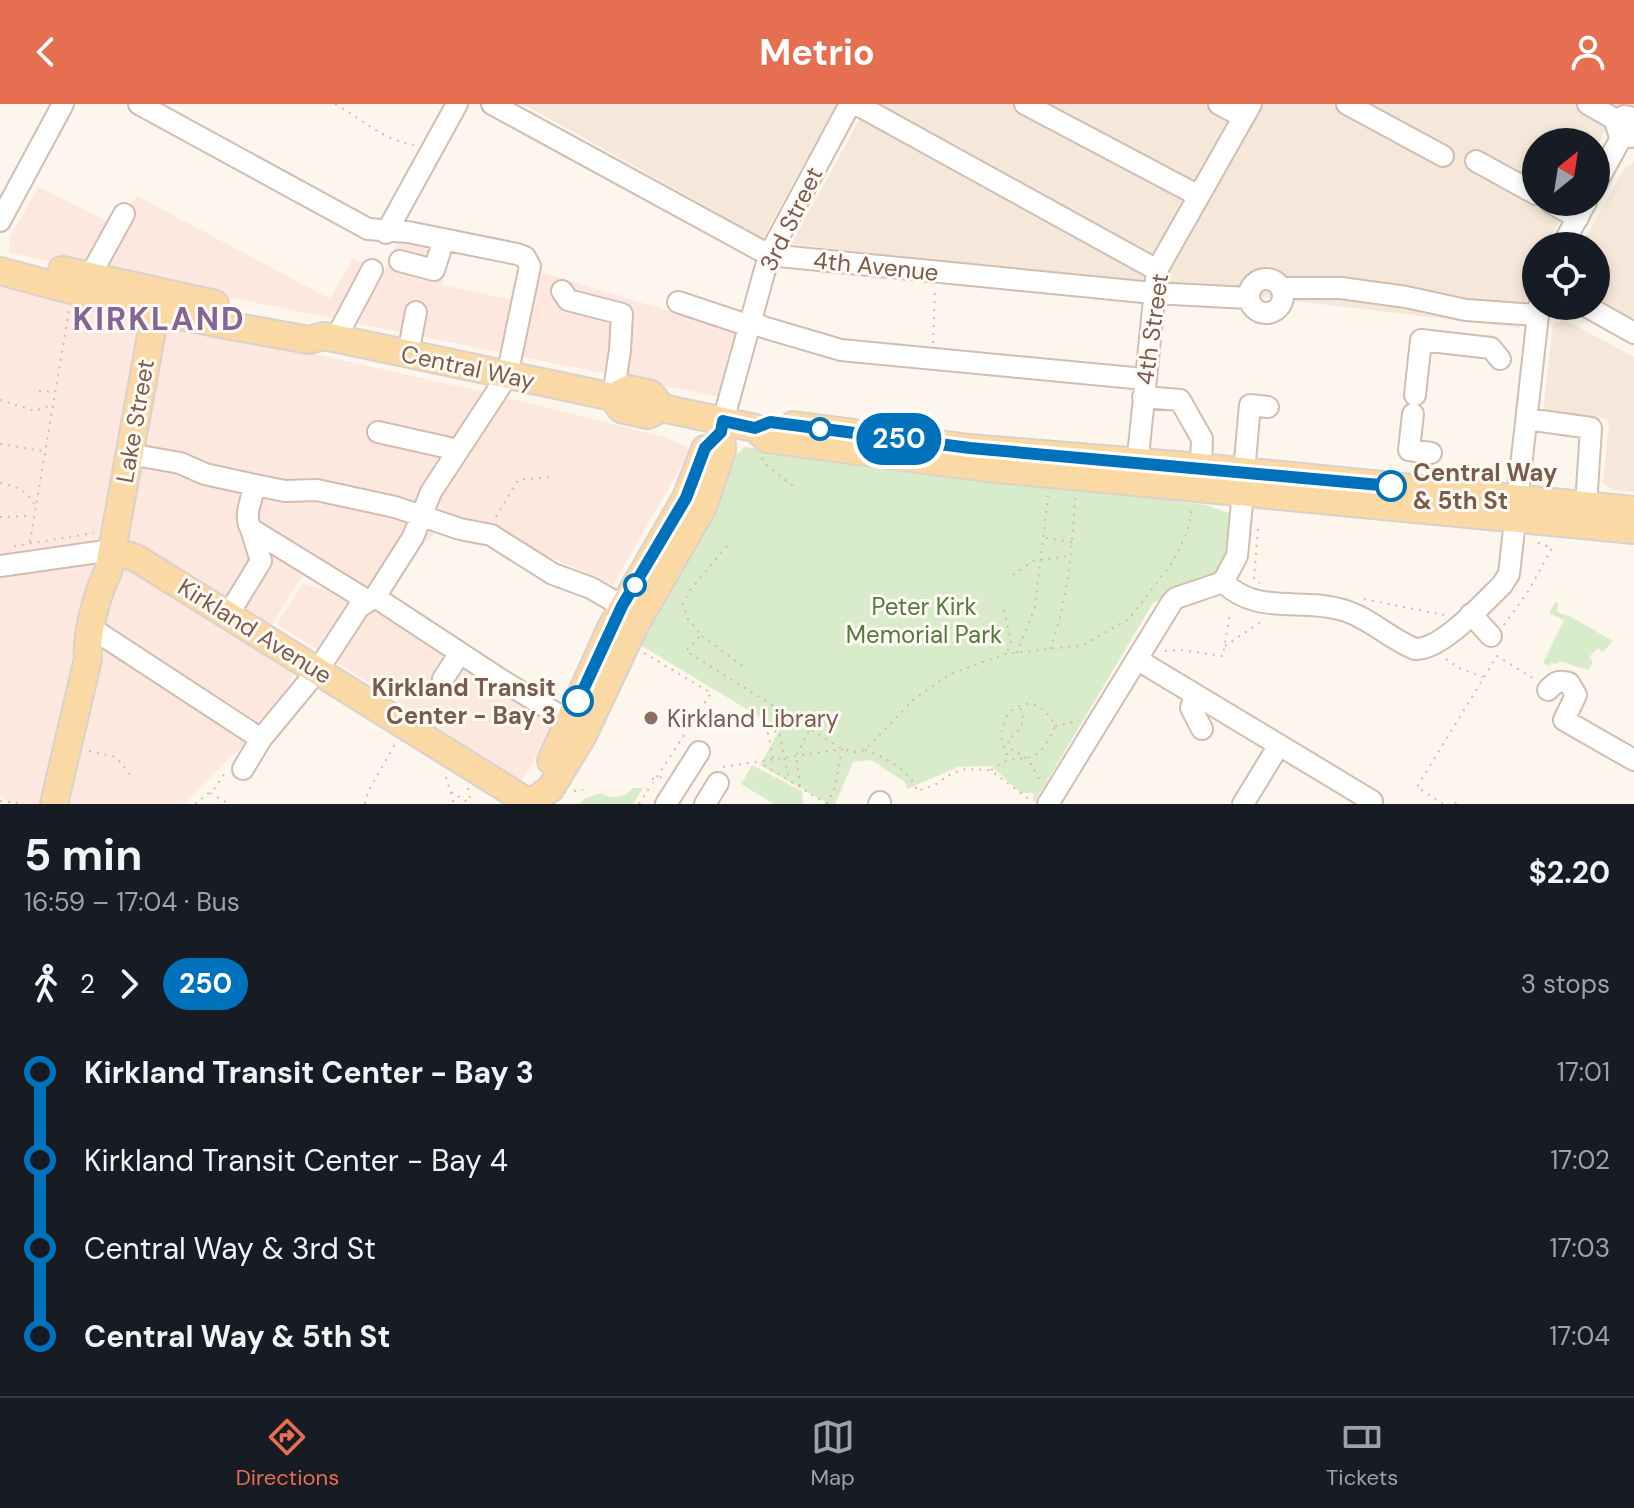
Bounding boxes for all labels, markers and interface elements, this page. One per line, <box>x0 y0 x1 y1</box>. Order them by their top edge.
text: Metrio <box>759 29 875 76</box>
icon: back <box>24 30 68 74</box>
icon: person <box>1566 30 1610 74</box>
north arrow <box>1522 128 1610 216</box>
map controls <box>1522 128 1610 320</box>
street label: 3rd Street <box>753 162 829 276</box>
button: locate <box>1522 232 1610 320</box>
street label: 4th Avenue <box>812 244 940 288</box>
street label: 4th Street <box>1129 271 1175 387</box>
district label: KIRKLAND <box>72 298 246 340</box>
street label: Central Way <box>398 338 538 396</box>
street label: Lake Street <box>109 357 161 485</box>
line badge: 250 <box>853 413 945 465</box>
unlabelled marker <box>809 418 831 440</box>
text: 250 <box>872 420 926 457</box>
place label: Central Way & 5th St <box>1413 457 1558 516</box>
marker: Central Way & 5th St <box>1376 471 1406 501</box>
street label: Kirkland Avenue <box>172 571 338 691</box>
unlabelled marker <box>624 574 646 596</box>
park label: Peter Kirk Memorial Park <box>846 591 1002 650</box>
place label: Kirkland Transit Center - Bay 3 <box>372 672 556 731</box>
marker: Kirkland Transit Center - Bay 3 <box>563 686 593 716</box>
place label: Kirkland Library <box>667 703 839 734</box>
marker: Kirkland Library <box>642 709 660 727</box>
text: 5 min <box>24 826 142 884</box>
text: $2.20 <box>1529 853 1610 892</box>
text: 16:59 – 17:04 · Bus <box>24 885 240 919</box>
icon: walk <box>24 962 68 1006</box>
icon: forward <box>107 962 151 1006</box>
text: 250 <box>179 965 232 1002</box>
text: 2 <box>80 967 95 1001</box>
text: 3 stops <box>1521 967 1610 1001</box>
text: Kirkland Transit Center - Bay 3 <box>84 1053 534 1092</box>
text: 17:01 <box>1557 1055 1610 1089</box>
text: Kirkland Transit Center - Bay 4 <box>84 1141 508 1180</box>
text: 17:02 <box>1550 1143 1610 1177</box>
text: Central Way & 3rd St <box>84 1229 376 1268</box>
text: 17:03 <box>1550 1231 1610 1265</box>
text: Central Way & 5th St <box>84 1317 390 1356</box>
text: 17:04 <box>1549 1319 1610 1353</box>
tab: Directions <box>236 1415 339 1492</box>
tab: Map <box>810 1415 855 1492</box>
tab: Tickets <box>1326 1415 1398 1492</box>

